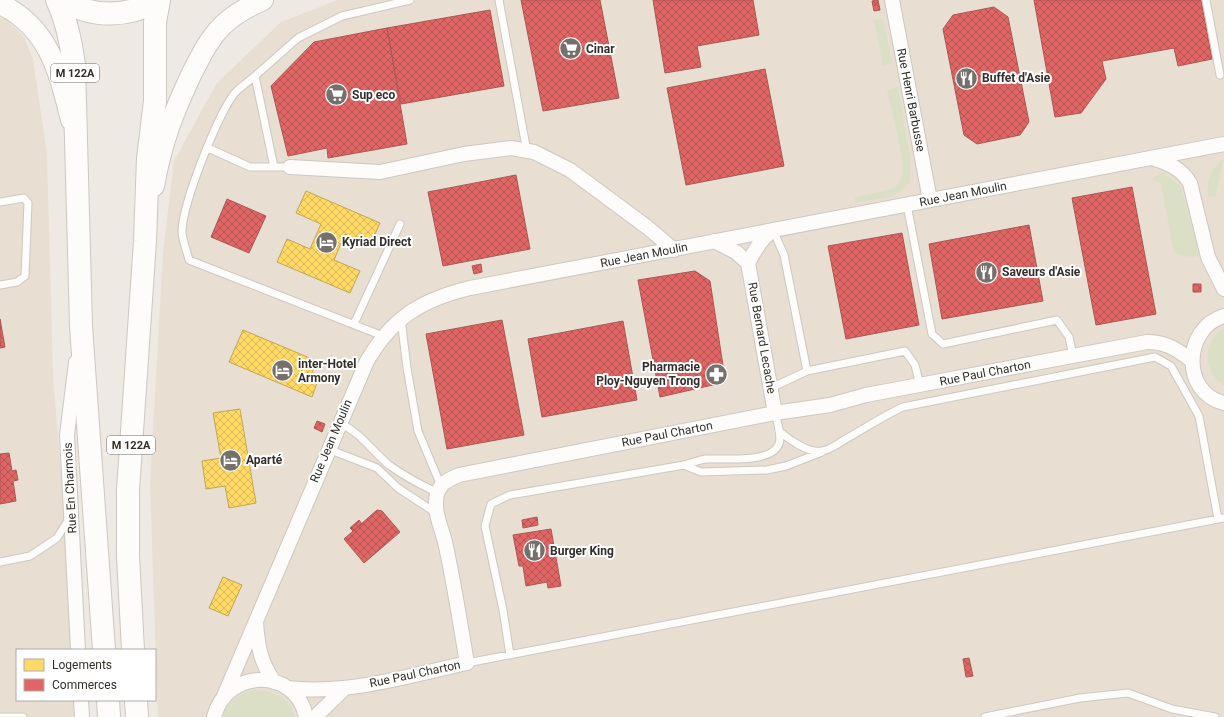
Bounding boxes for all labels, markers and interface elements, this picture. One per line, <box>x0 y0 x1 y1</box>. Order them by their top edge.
supermarket icon: Cinar <box>557 36 583 62</box>
place label: Cinar <box>586 42 615 56</box>
street label: Rue Henri Barbusse <box>894 47 928 153</box>
road number: M 122A <box>51 64 99 82</box>
restaurant icon: Buffet d'Asie <box>953 65 979 91</box>
place label: Buffet d'Asie <box>982 71 1051 85</box>
supermarket icon: Sup eco <box>323 82 349 108</box>
place label: Sup eco <box>352 88 396 102</box>
street label: Rue Jean Moulin <box>918 179 1008 209</box>
hotel icon: Kyriad Direct <box>314 229 340 255</box>
place label: Kyriad Direct <box>342 235 411 249</box>
street label: Rue Jean Moulin <box>599 240 689 270</box>
restaurant icon: Saveurs d'Asie <box>973 259 999 285</box>
place label: Saveurs d'Asie <box>1002 265 1081 279</box>
street label: Rue Bernard Lecache <box>745 281 779 395</box>
place label: inter-Hotel Armony <box>298 357 357 385</box>
street label: Rue Paul Charton <box>938 357 1032 389</box>
hotel icon: inter-Hotel Armony <box>269 358 295 384</box>
place label: Pharmacie Ploy-Nguyen Trong <box>596 360 701 388</box>
pharmacy icon: Pharmacie Ploy-Nguyen Trong <box>703 361 729 387</box>
street label: Rue Jean Moulin <box>307 397 355 485</box>
street label: Rue Paul Charton <box>620 418 714 450</box>
road number: M 122A <box>107 436 155 454</box>
street label: Rue En Charmois <box>61 442 79 534</box>
hotel icon: Aparté <box>217 447 243 473</box>
place label: Aparté <box>246 453 283 467</box>
restaurant icon: Burger King <box>522 538 548 564</box>
place label: Burger King <box>550 544 614 558</box>
legend <box>16 649 156 701</box>
text: Logements <box>52 658 112 672</box>
street label: Rue Paul Charton <box>368 658 462 690</box>
text: Commerces <box>52 678 117 692</box>

